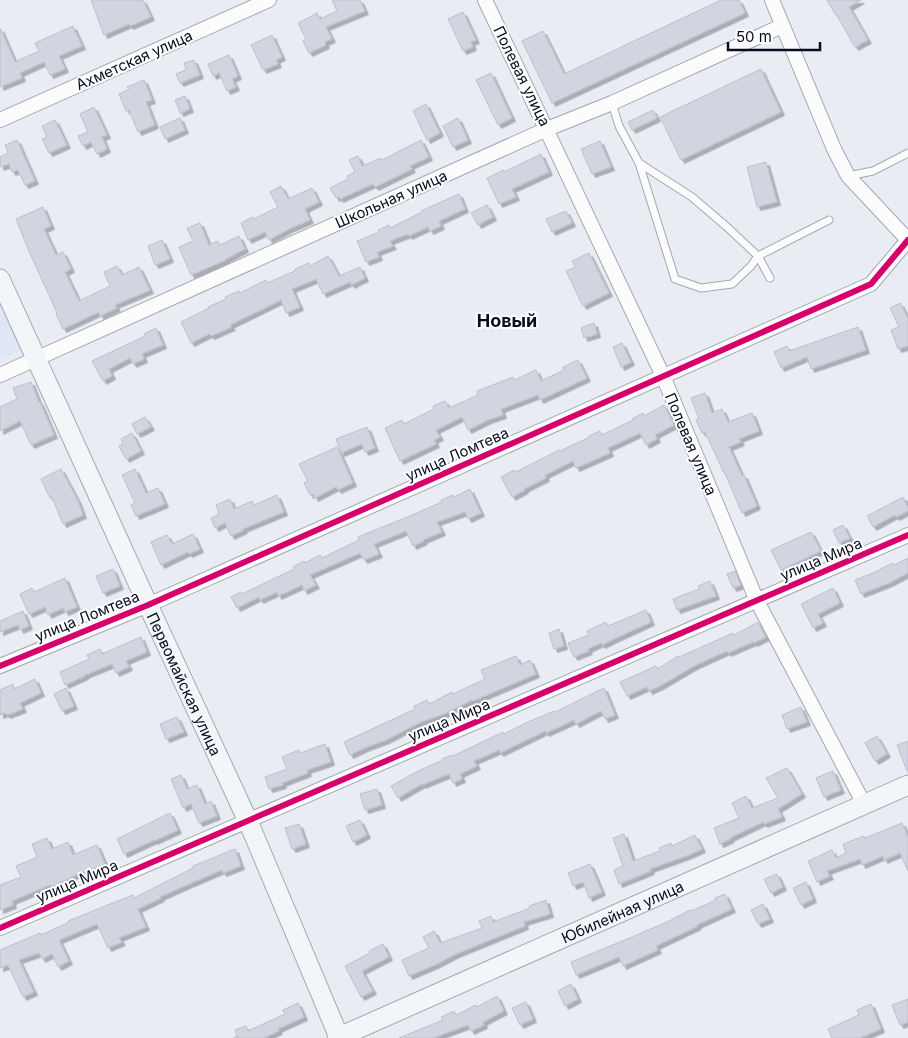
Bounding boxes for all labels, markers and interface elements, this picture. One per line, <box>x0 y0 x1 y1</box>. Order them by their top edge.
scale bar <box>728 20 820 52</box>
street label: Полевая улица <box>489 23 555 129</box>
street label: Ахметская улица <box>73 26 195 94</box>
text: 50 m <box>736 27 772 46</box>
street label: Школьная улица <box>332 166 450 232</box>
district label: Новый <box>477 310 537 331</box>
street label: Полевая улица <box>661 390 721 498</box>
street label: улица Ломтева <box>402 423 512 485</box>
street label: улица Мира <box>777 533 865 585</box>
street label: улица Ломтева <box>32 586 142 646</box>
street label: Первомайская улица <box>143 609 226 759</box>
street label: улица Мира <box>405 694 493 746</box>
street label: улица Мира <box>33 855 121 907</box>
street label: Юбилейная улица <box>558 876 686 947</box>

